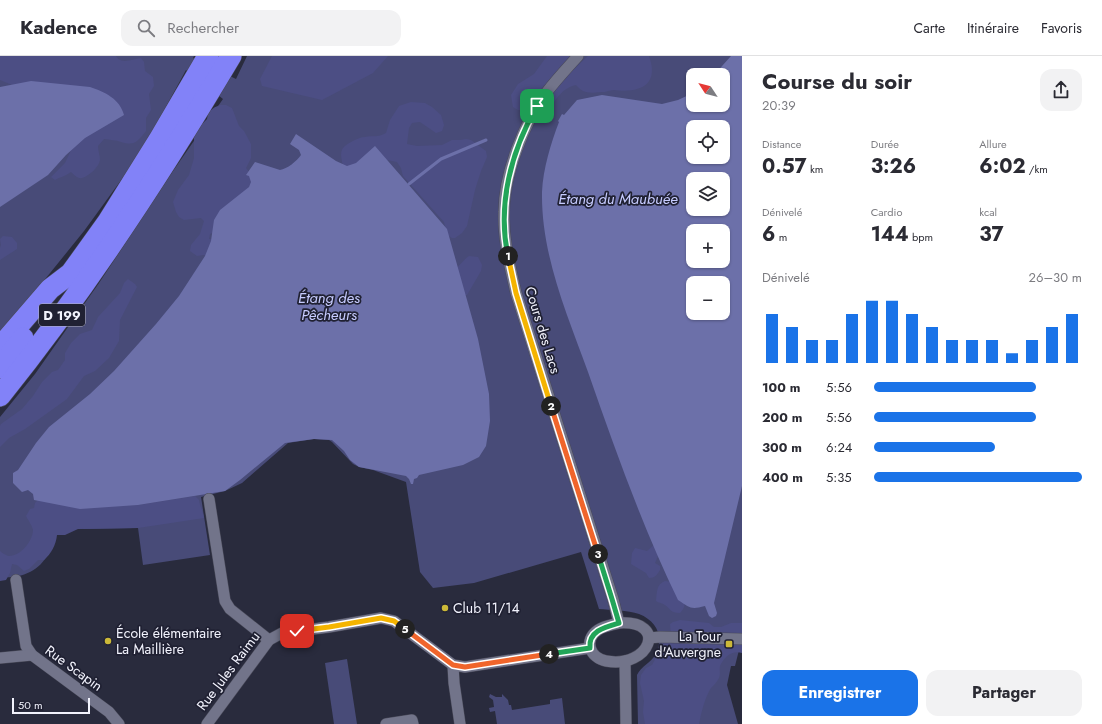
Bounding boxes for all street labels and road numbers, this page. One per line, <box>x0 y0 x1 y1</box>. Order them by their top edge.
street label: Cours des Lacs <box>520 284 566 376</box>
road number: D 199 <box>39 304 85 326</box>
street label: Rue Jules Raimu <box>192 627 264 715</box>
street label: Rue Scapin <box>41 640 107 696</box>

